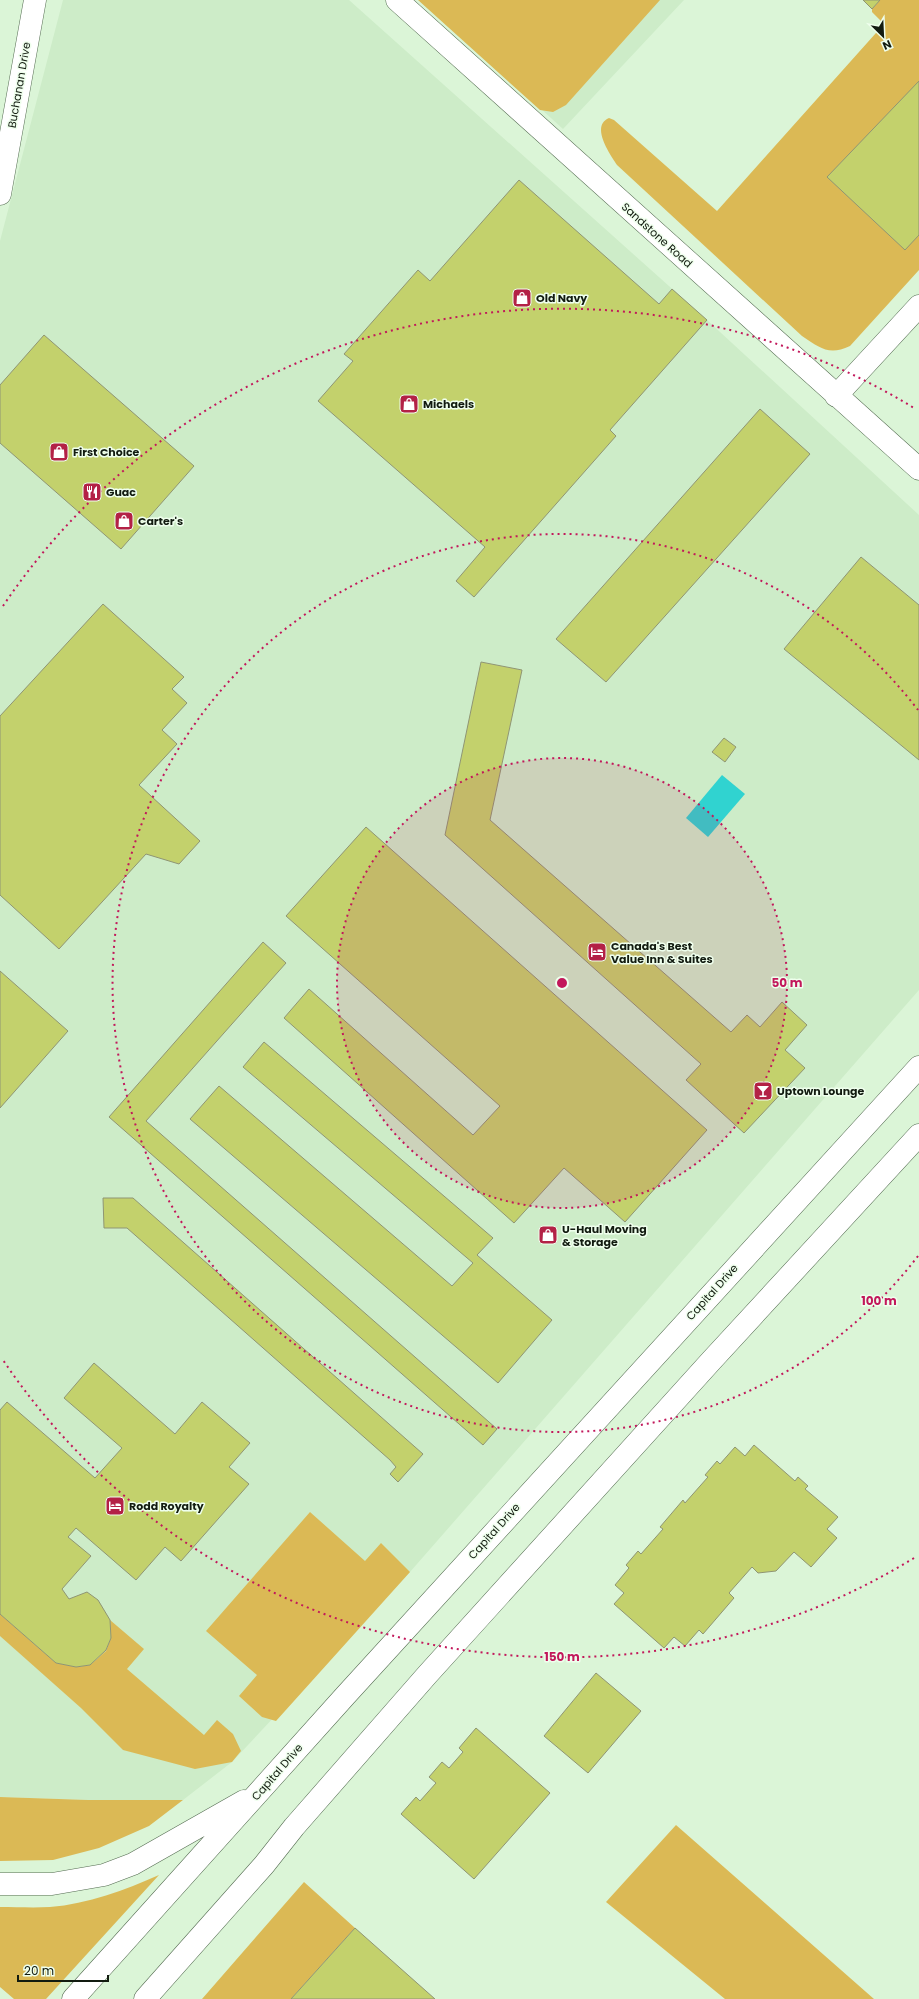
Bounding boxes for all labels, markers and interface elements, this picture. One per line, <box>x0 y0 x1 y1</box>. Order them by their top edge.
north arrow <box>863 16 903 56</box>
text: N <box>880 36 894 54</box>
street label: Buchanan Drive <box>4 41 34 129</box>
street label: Sandstone Road <box>618 199 696 271</box>
shop icon: Old Navy <box>511 287 533 309</box>
place label: Old Navy <box>536 290 587 306</box>
shop icon: Michaels <box>398 393 420 415</box>
place label: Michaels <box>423 396 474 412</box>
shop icon: First Choice <box>48 441 70 463</box>
place label: First Choice <box>73 444 140 460</box>
restaurant icon: Guac <box>81 481 103 503</box>
place label: Guac <box>106 484 136 500</box>
shop icon: Carter's <box>113 510 135 532</box>
place label: Carter's <box>138 513 183 529</box>
place label: Canada's Best Value Inn & Suites <box>611 938 713 967</box>
hotel icon: Canada's Best Value Inn & Suites <box>586 941 608 963</box>
text: 50 m <box>772 974 803 991</box>
centre of rings <box>555 976 569 990</box>
bar icon: Uptown Lounge <box>752 1080 774 1102</box>
place label: Uptown Lounge <box>777 1083 865 1099</box>
place label: U-Haul Moving & Storage <box>562 1221 647 1250</box>
shop icon: U-Haul Moving & Storage <box>537 1224 559 1246</box>
street label: Capital Drive <box>682 1260 742 1324</box>
text: 100 m <box>861 1292 897 1309</box>
hotel icon: Rodd Royalty <box>104 1495 126 1517</box>
place label: Rodd Royalty <box>129 1498 204 1514</box>
street label: Capital Drive <box>464 1499 524 1563</box>
text: 150 m <box>544 1648 580 1665</box>
street label: Capital Drive <box>248 1740 306 1804</box>
scale bar <box>18 1957 108 1983</box>
text: 20 m <box>24 1962 54 1979</box>

